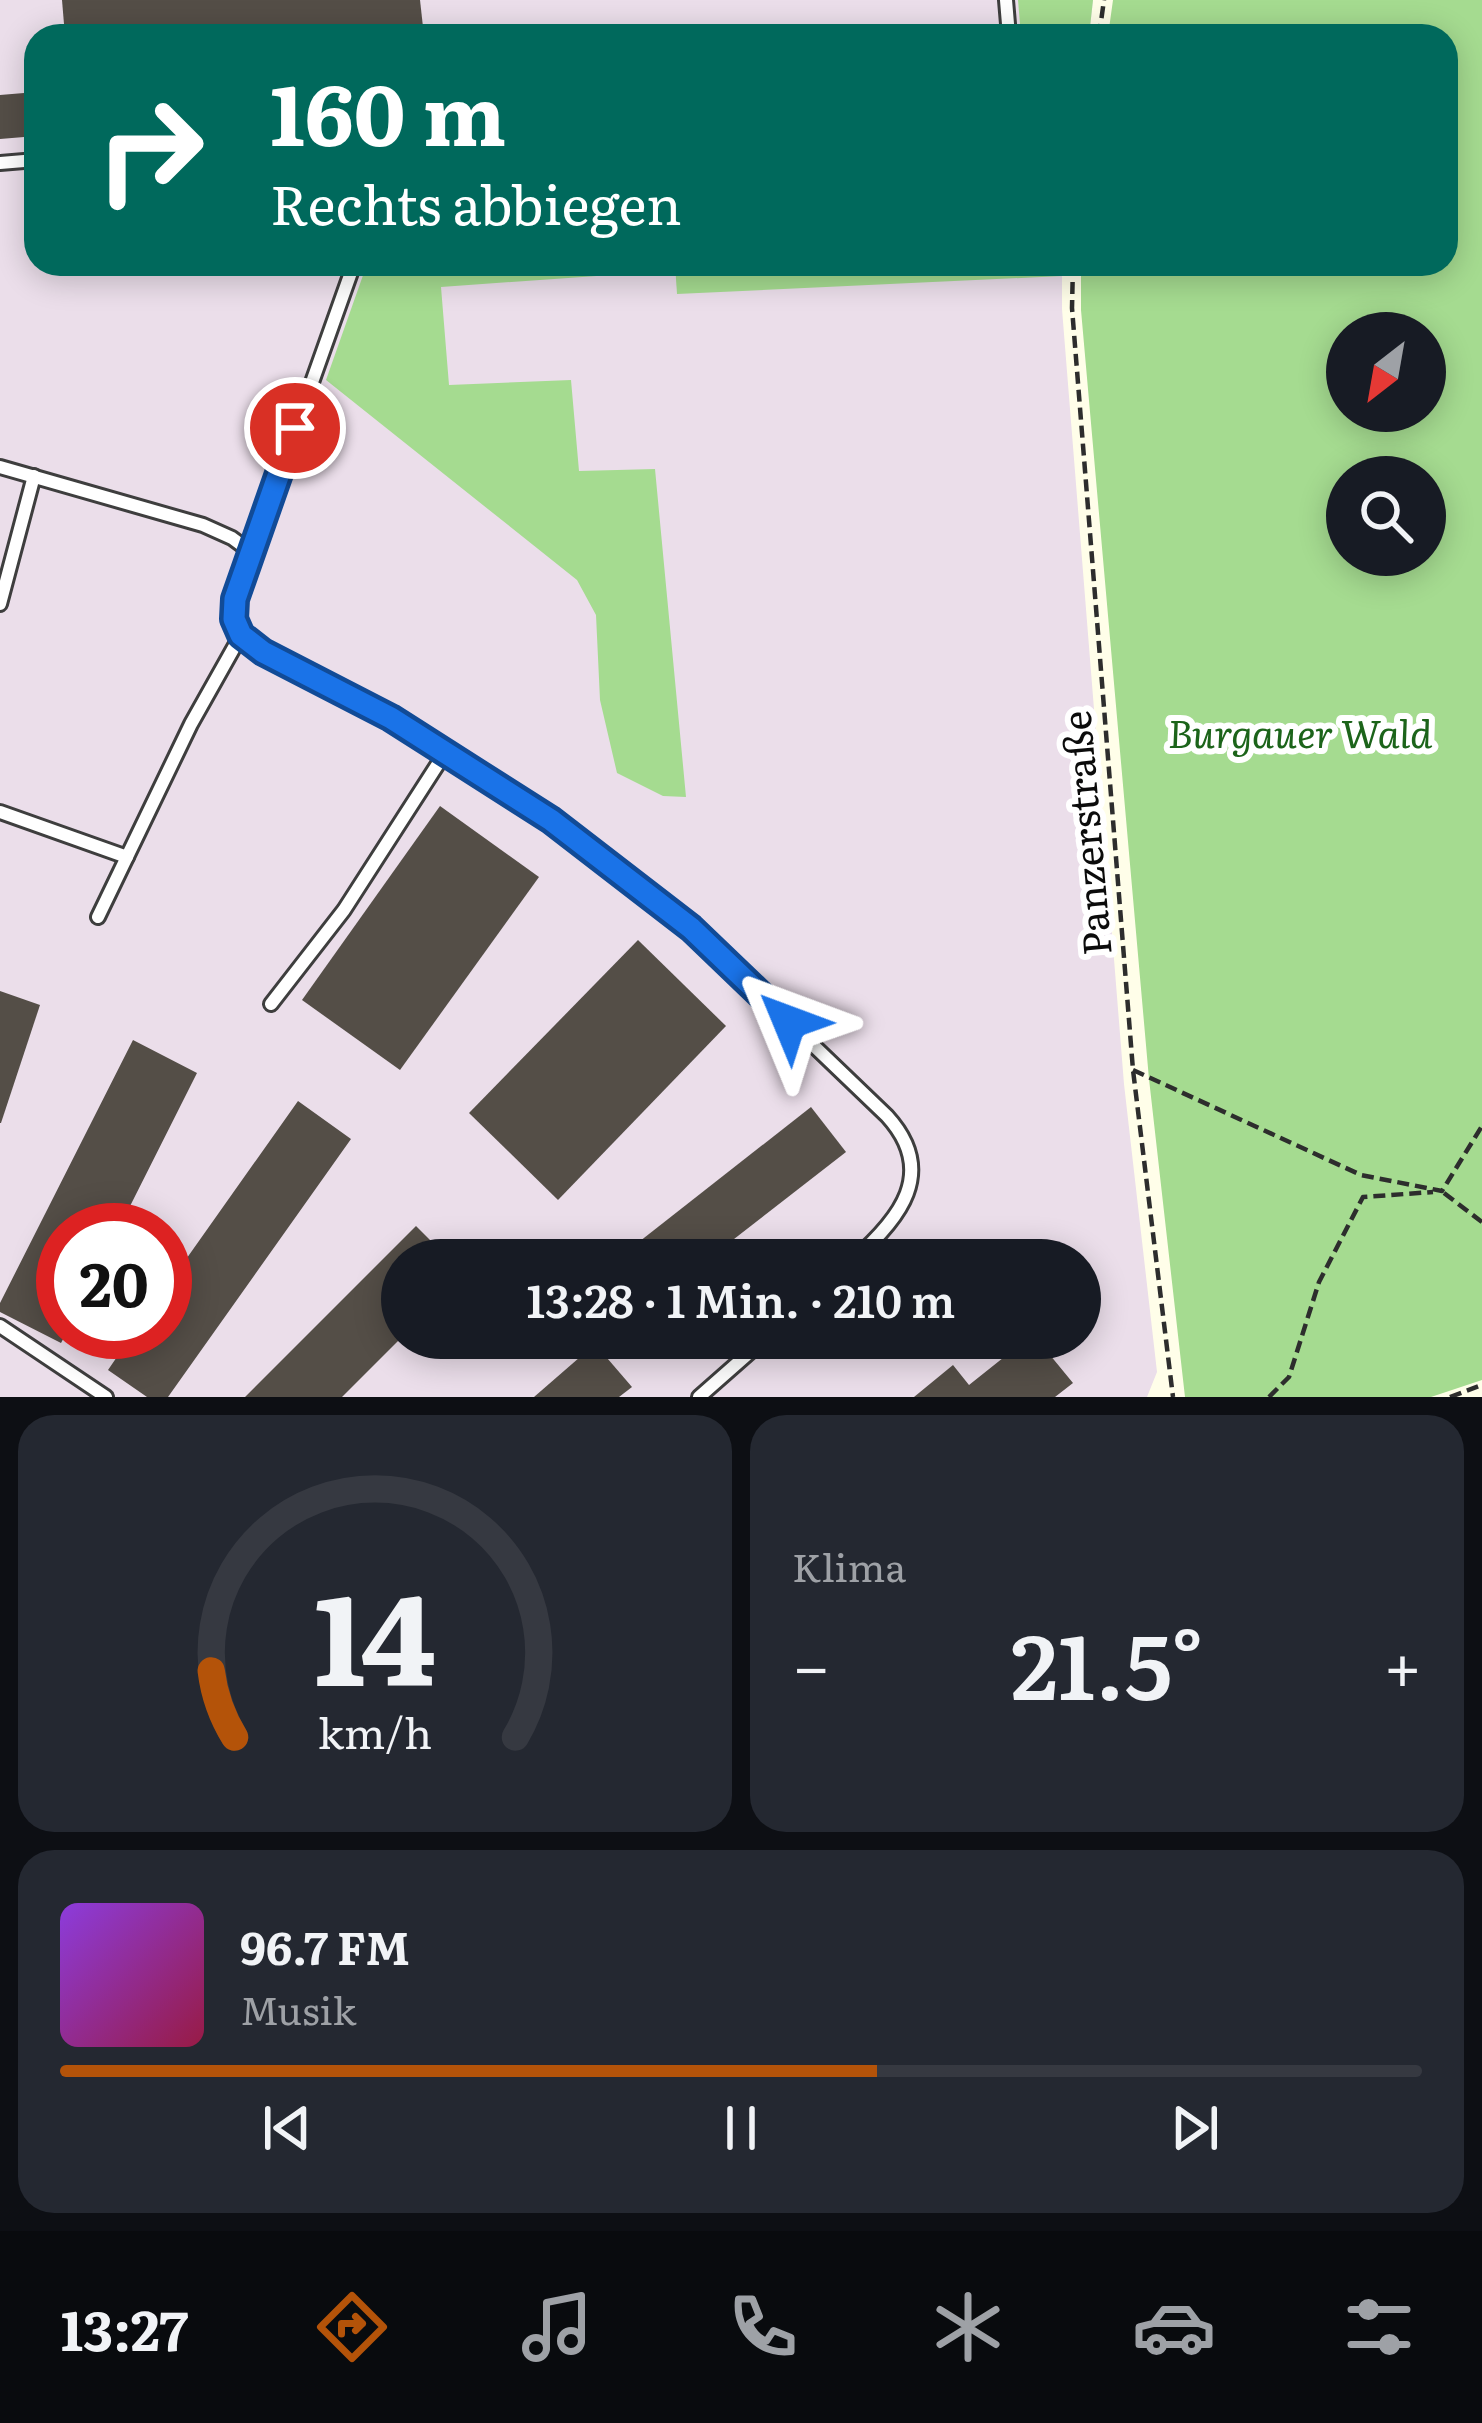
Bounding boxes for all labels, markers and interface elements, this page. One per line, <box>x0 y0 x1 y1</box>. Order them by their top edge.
text: 160 m <box>270 47 506 172</box>
icon: right <box>72 72 228 228</box>
text: Rechts abbiegen <box>270 161 682 242</box>
north arrow <box>1326 312 1446 432</box>
map controls <box>1326 312 1446 576</box>
pin <box>244 377 346 479</box>
icon: arrive <box>262 395 328 461</box>
button: search <box>1326 456 1446 576</box>
park label: Burgauer Wald <box>1168 702 1433 760</box>
street label: Panzerstraße <box>1044 708 1124 958</box>
position arrow <box>726 959 852 1085</box>
speed limit sign: 20 <box>36 1203 192 1359</box>
text: 13:28 · 1 Min. · 210 m <box>527 1265 955 1332</box>
text: Klima <box>792 1536 906 1594</box>
text: 14 <box>314 1539 436 1724</box>
text: 21.5° <box>1011 1594 1203 1728</box>
text: − <box>792 1613 830 1711</box>
text: + <box>1384 1613 1422 1711</box>
text: km/h <box>318 1698 432 1761</box>
text: 96.7 FM <box>240 1912 410 1979</box>
text: Musik <box>240 1979 356 2037</box>
icon: previous <box>254 2095 320 2161</box>
icon: pause <box>708 2095 774 2161</box>
icon: next <box>1162 2095 1228 2161</box>
icon: directions <box>310 2285 394 2369</box>
icon: music <box>515 2285 599 2369</box>
icon: phone <box>721 2285 805 2369</box>
icon: climate <box>926 2285 1010 2369</box>
icon: car <box>1132 2285 1216 2369</box>
icon: filters <box>1337 2285 1421 2369</box>
text: 13:27 <box>61 2287 188 2368</box>

